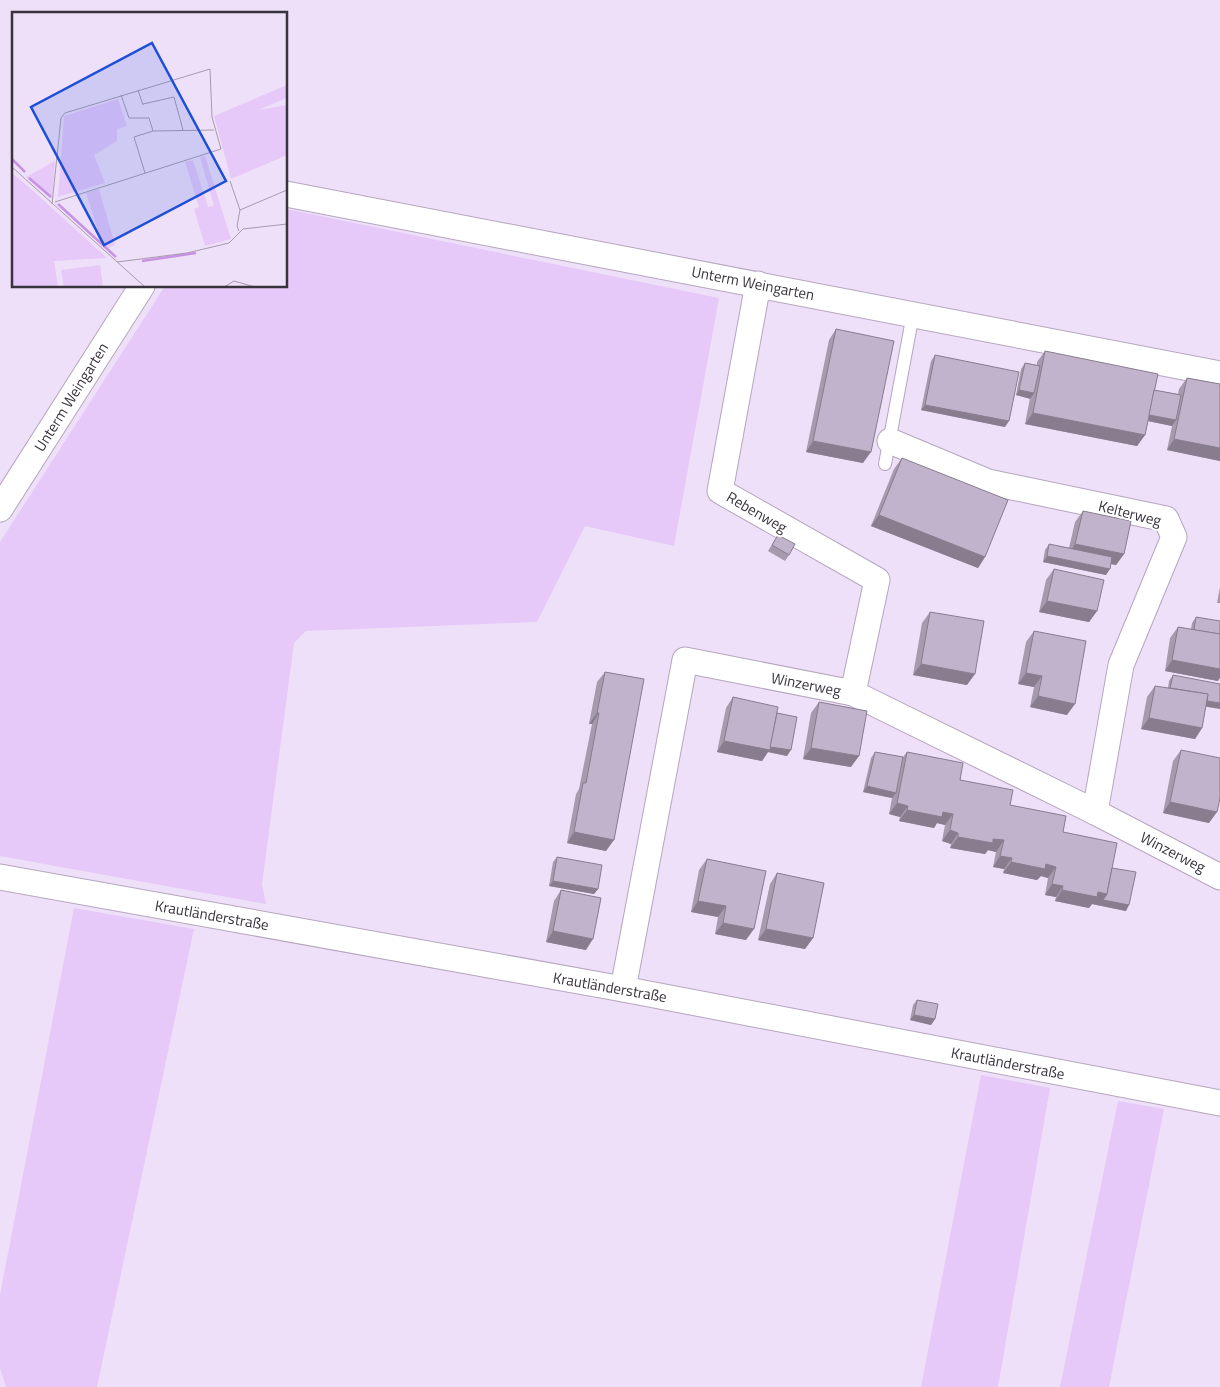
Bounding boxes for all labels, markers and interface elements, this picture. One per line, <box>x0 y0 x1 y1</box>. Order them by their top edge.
inset map <box>12 12 288 288</box>
street label: Unterm Weingarten <box>690 260 816 306</box>
street label: Unterm Weingarten <box>28 338 114 456</box>
street label: Rebenweg <box>722 485 792 539</box>
street label: Kelterweg <box>1096 494 1164 532</box>
street label: Winzerweg <box>769 666 843 702</box>
street label: Winzerweg <box>1136 826 1210 878</box>
street label: Krautländerstraße <box>153 894 271 936</box>
street label: Krautländerstraße <box>551 966 669 1008</box>
street label: Krautländerstraße <box>949 1041 1067 1085</box>

